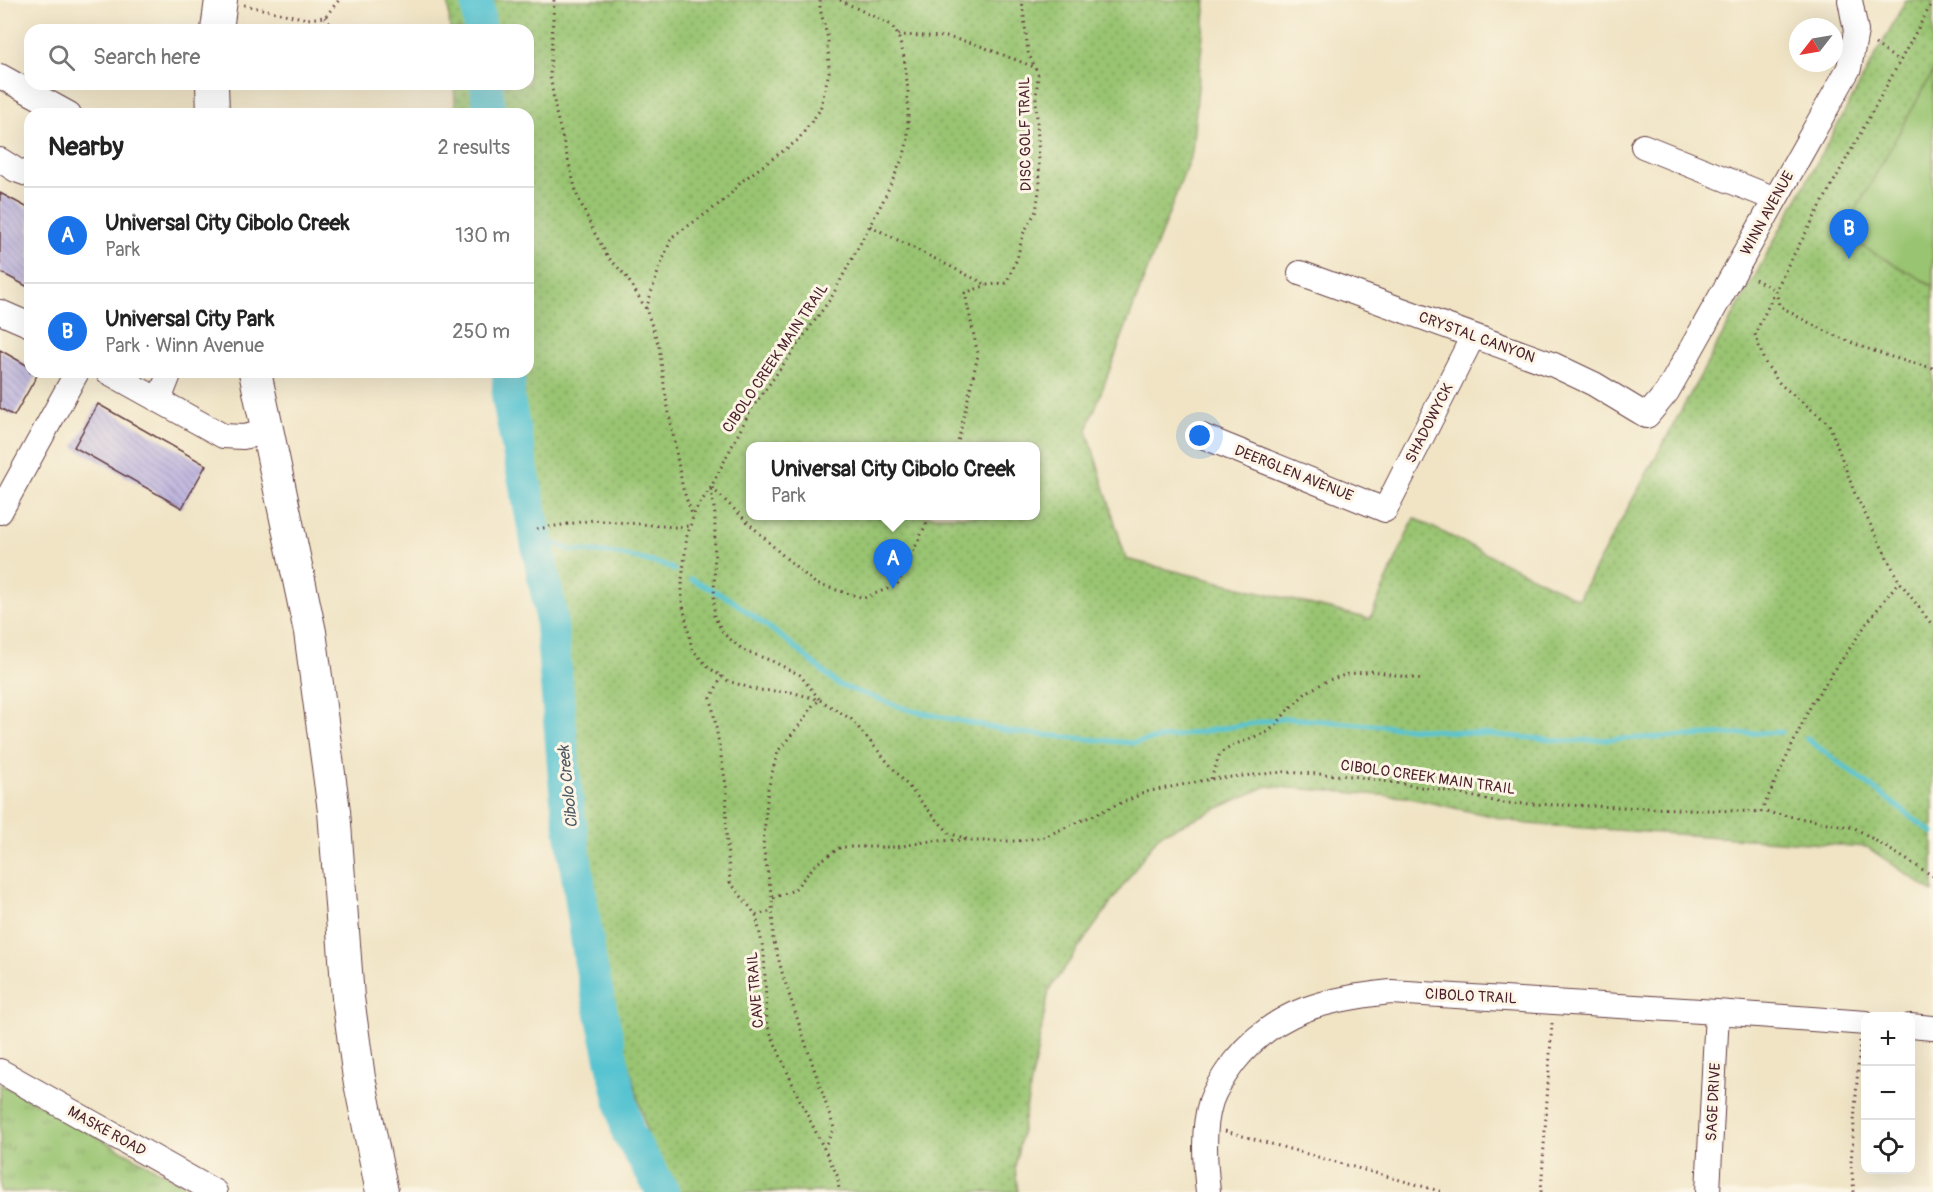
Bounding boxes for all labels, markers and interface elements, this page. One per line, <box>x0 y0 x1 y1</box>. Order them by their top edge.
north arrow <box>1789 18 1843 72</box>
search box <box>24 24 534 90</box>
icon: search <box>45 41 78 74</box>
text: Search here <box>93 43 200 71</box>
street label: DISC GOLF TRAIL <box>1015 77 1036 191</box>
text: Nearby <box>48 131 124 163</box>
text: 2 results <box>438 135 510 160</box>
street label: WINN AVENUE <box>1737 168 1798 259</box>
text: Universal City Cibolo Creek <box>105 209 350 237</box>
pin: B <box>1830 210 1868 259</box>
text: A <box>61 223 74 248</box>
text: 130 m <box>455 223 510 248</box>
text: Park <box>105 237 140 262</box>
street label: CIBOLO CREEK MAIN TRAIL <box>718 280 833 437</box>
text: Universal City Park <box>105 305 274 333</box>
street label: CRYSTAL CANYON <box>1416 308 1538 367</box>
text: B <box>62 319 73 344</box>
text: 250 m <box>452 319 510 344</box>
text: Park · Winn Avenue <box>105 333 264 358</box>
street label: SHADOWYCK <box>1401 380 1458 466</box>
your location <box>1185 421 1214 450</box>
street label: DEERGLEN AVENUE <box>1232 441 1356 506</box>
popup <box>746 442 1040 520</box>
text: Universal City Cibolo Creek <box>771 455 1015 483</box>
text: Park <box>771 483 806 508</box>
pin: A <box>874 540 912 589</box>
water label: Cibolo Creek <box>554 743 582 829</box>
street label: CIBOLO CREEK MAIN TRAIL <box>1339 756 1516 799</box>
street label: CAVE TRAIL <box>743 951 768 1029</box>
street label: CIBOLO TRAIL <box>1424 985 1518 1008</box>
map controls <box>1861 1012 1915 1174</box>
button: + <box>1861 1012 1915 1066</box>
street label: SAGE DRIVE <box>1702 1062 1725 1142</box>
button: − <box>1861 1066 1915 1120</box>
street label: MASKE ROAD <box>64 1102 149 1161</box>
button: locate <box>1861 1120 1915 1174</box>

